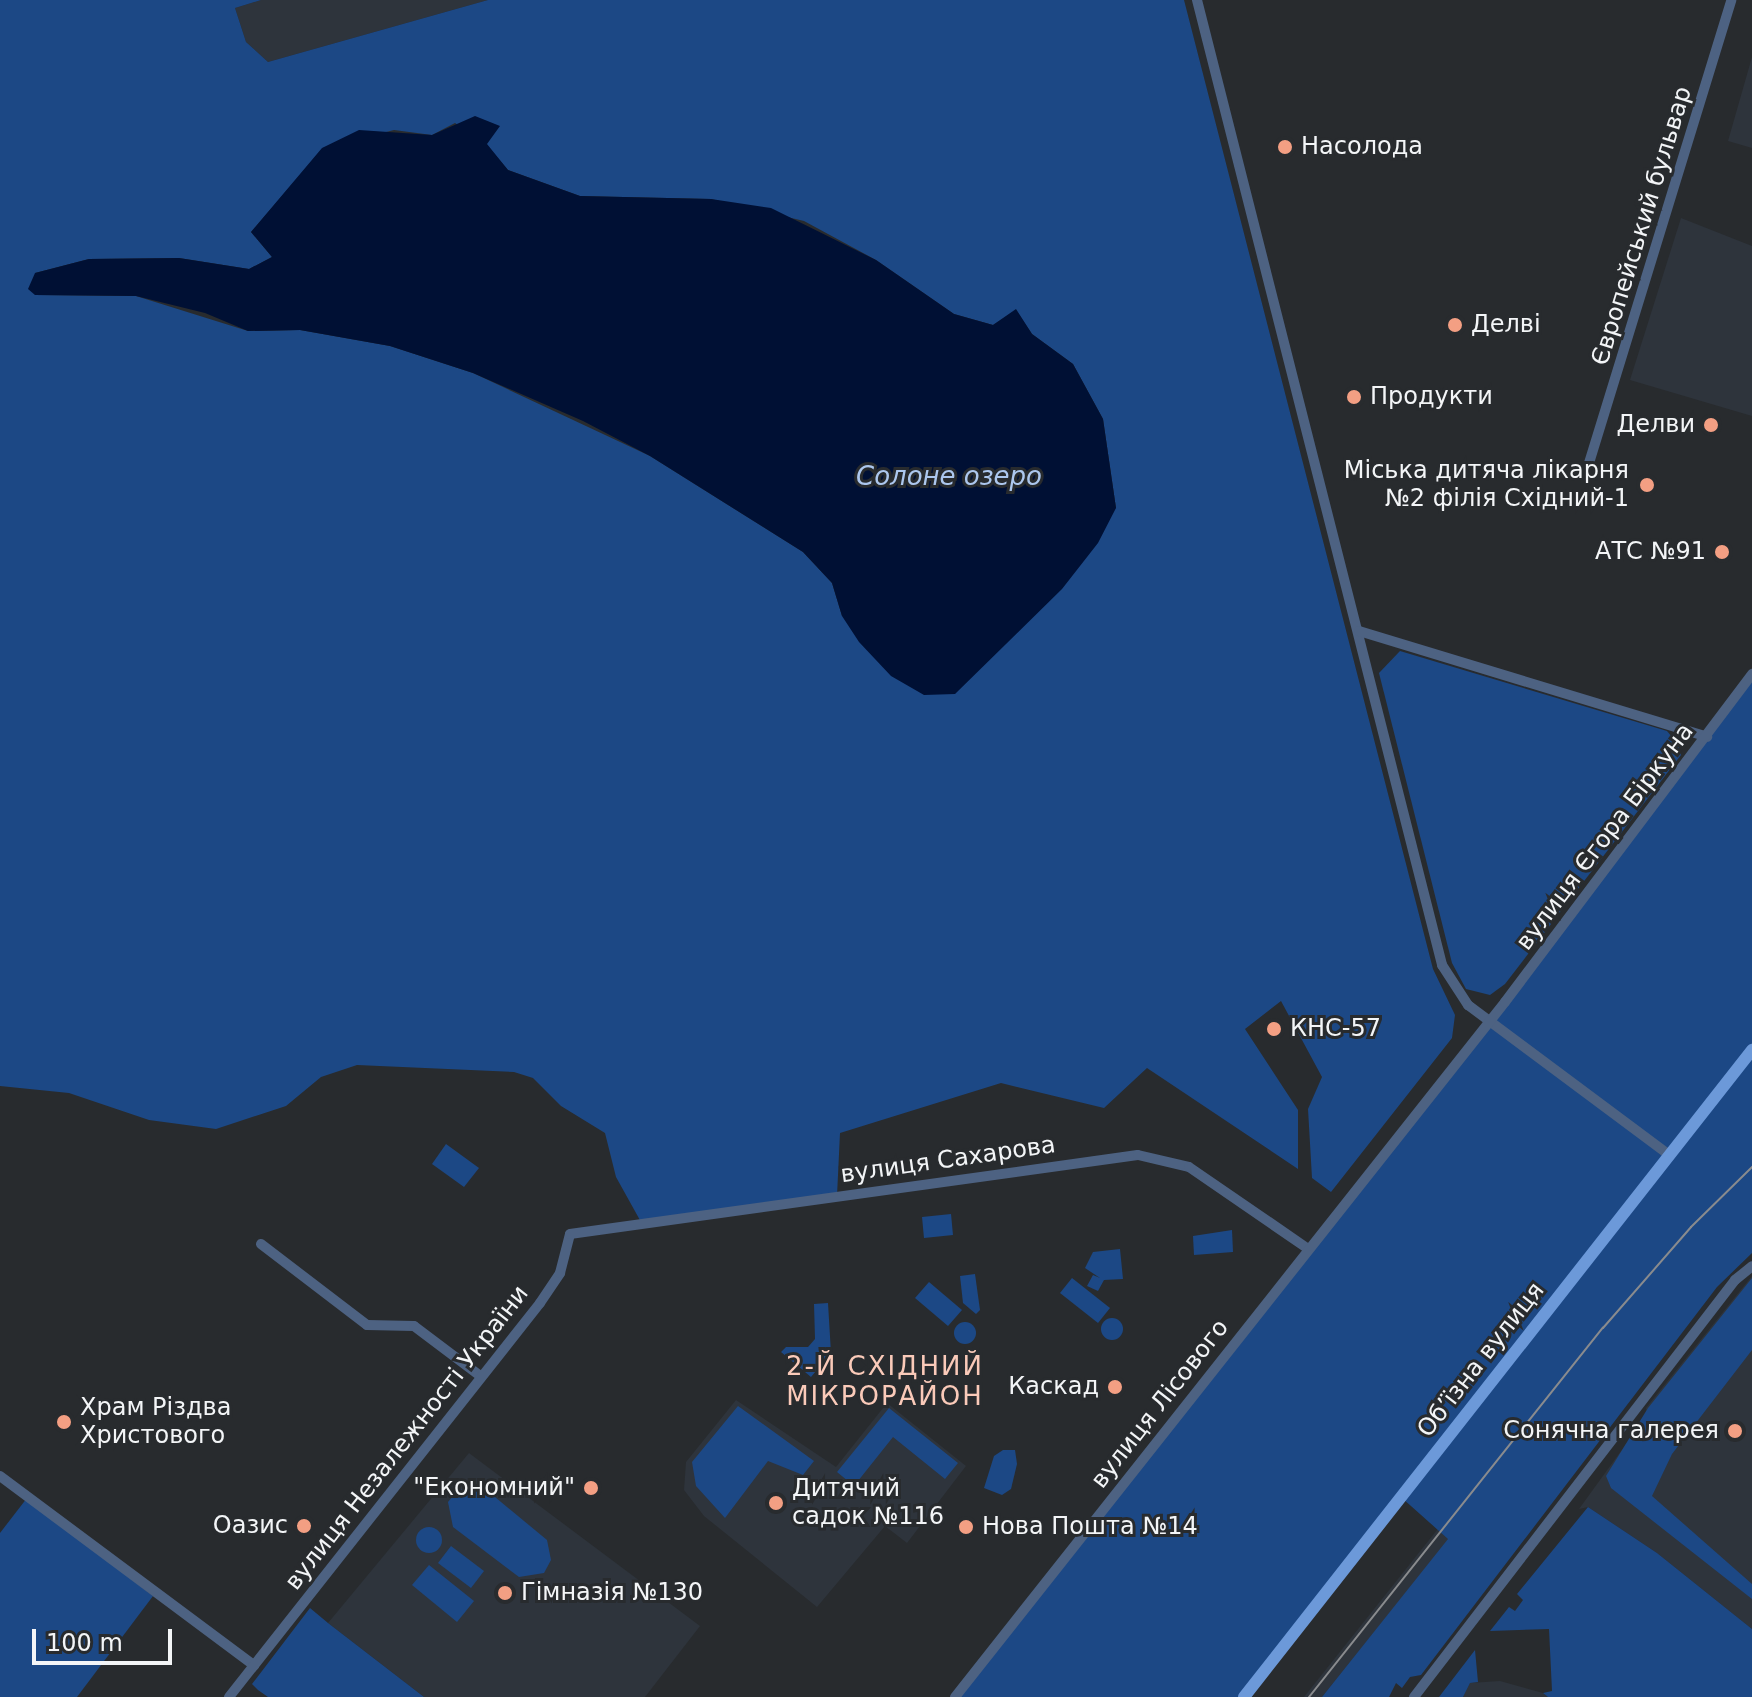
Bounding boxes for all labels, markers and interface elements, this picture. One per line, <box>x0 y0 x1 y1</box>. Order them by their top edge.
street label: Європейський бульвар <box>1586 83 1698 369</box>
place label: Насолода <box>1301 133 1423 161</box>
marker: Насолода <box>1276 138 1294 156</box>
place label: Делві <box>1471 311 1541 339</box>
marker: Делві <box>1446 316 1464 334</box>
place label: Продукти <box>1370 383 1493 411</box>
marker: Продукти <box>1345 388 1363 406</box>
place label: Делви <box>1616 411 1695 439</box>
marker: Делви <box>1702 416 1720 434</box>
place label: Міська дитяча лікарня №2 філія Східний-1 <box>1344 457 1629 513</box>
water label: Солоне озеро <box>856 461 1042 493</box>
marker: Міська дитяча лікарня №2 філія Східний-1 <box>1636 474 1658 496</box>
place label: АТС №91 <box>1595 538 1706 566</box>
marker: АТС №91 <box>1713 543 1731 561</box>
street label: вулиця Єгора Біркуна <box>1510 718 1700 956</box>
place label: КНС-57 <box>1290 1015 1381 1043</box>
marker: КНС-57 <box>1265 1020 1283 1038</box>
street label: вулиця Сахарова <box>839 1131 1057 1189</box>
street label: Обʼїзна вулиця <box>1412 1277 1550 1443</box>
street label: вулиця Незалежності України <box>279 1280 535 1596</box>
street label: вулиця Лісового <box>1085 1314 1235 1494</box>
district label: 2-Й СХІДНИЙ МІКРОРАЙОН <box>786 1351 984 1412</box>
place label: Каскад <box>1008 1373 1099 1401</box>
marker: Каскад <box>1106 1378 1124 1396</box>
place label: Храм Різдва Христового <box>80 1394 231 1450</box>
marker: Храм Різдва Христового <box>55 1413 73 1431</box>
place label: Сонячна галерея <box>1503 1417 1719 1445</box>
marker: Сонячна галерея <box>1726 1422 1744 1440</box>
place label: "Економний" <box>413 1474 575 1502</box>
place label: Дитячий садок №116 <box>792 1475 944 1531</box>
marker: "Економний" <box>582 1479 600 1497</box>
marker: Дитячий садок №116 <box>767 1494 785 1512</box>
place label: Оазис <box>213 1512 288 1540</box>
place label: Нова Пошта №14 <box>982 1513 1198 1541</box>
marker: Оазис <box>295 1517 313 1535</box>
marker: Нова Пошта №14 <box>957 1518 975 1536</box>
place label: Гімназія №130 <box>521 1579 703 1607</box>
marker: Гімназія №130 <box>496 1584 514 1602</box>
scale bar <box>36 1613 176 1663</box>
text: 100 m <box>46 1629 123 1657</box>

